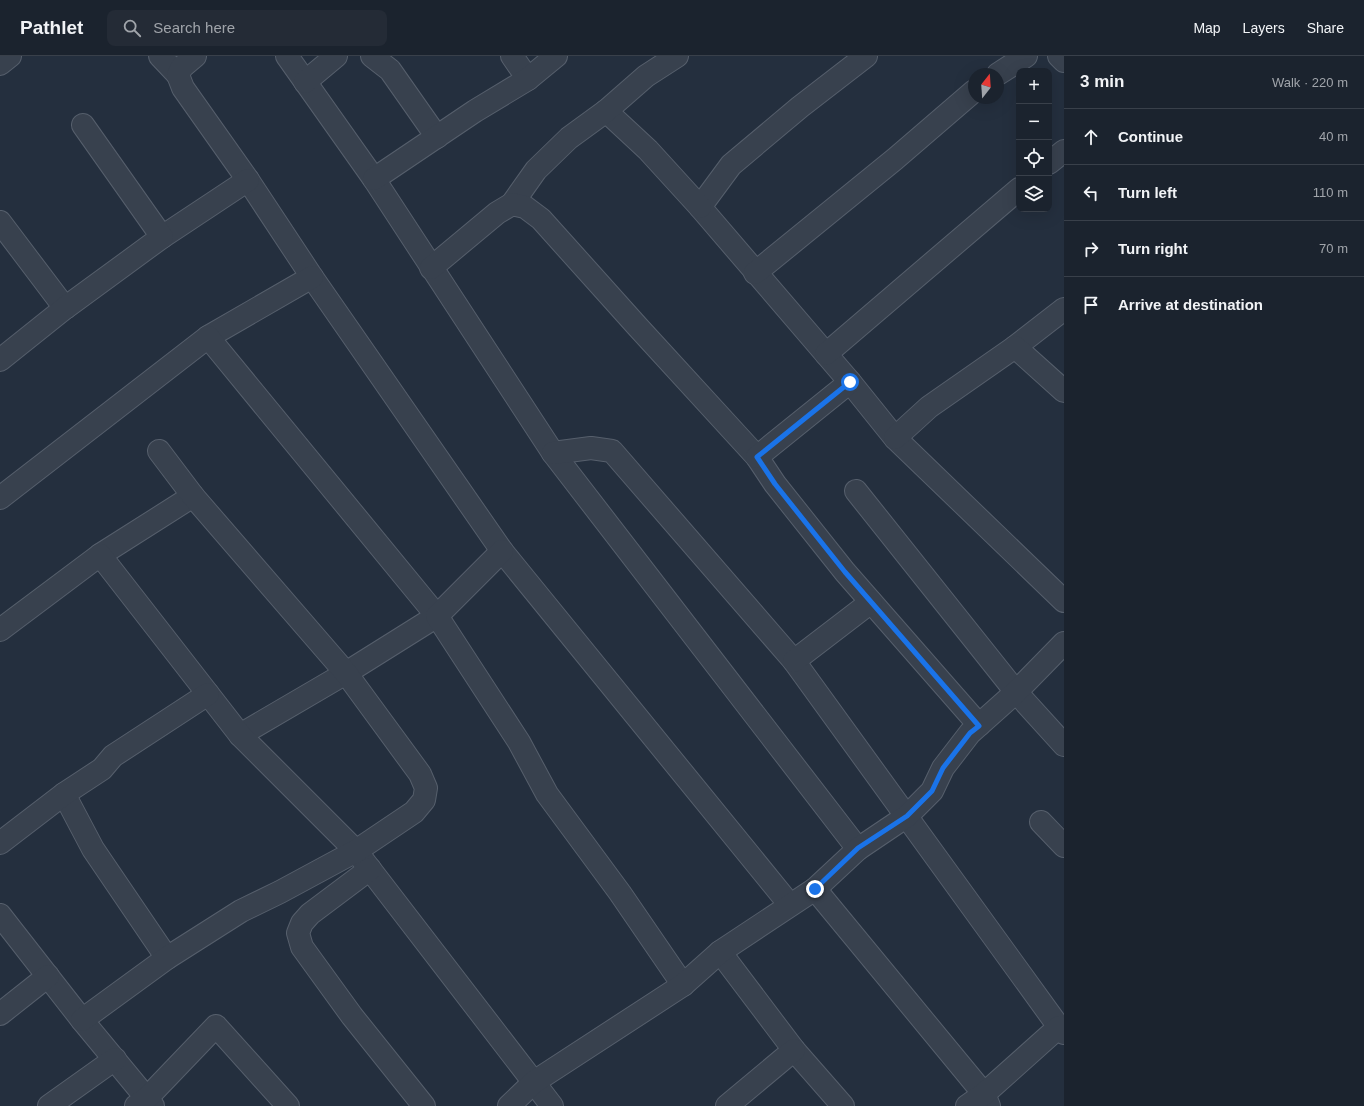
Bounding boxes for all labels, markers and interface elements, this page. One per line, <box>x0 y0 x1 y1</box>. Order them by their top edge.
search box <box>107 10 387 46</box>
text: Pathlet <box>20 17 83 38</box>
icon: search <box>121 17 143 39</box>
text: Search here <box>153 19 235 36</box>
text: Map <box>1193 20 1221 36</box>
text: Layers <box>1243 20 1285 36</box>
text: Share <box>1307 20 1344 36</box>
north arrow <box>968 68 1004 104</box>
map controls <box>1016 68 1052 212</box>
button: + <box>1016 68 1052 104</box>
text: 3 min <box>1080 72 1124 91</box>
text: Walk · 220 m <box>1272 75 1348 90</box>
button: − <box>1016 104 1052 140</box>
icon: ahead <box>1080 126 1102 148</box>
text: Continue <box>1118 128 1183 145</box>
text: 40 m <box>1319 129 1348 144</box>
button: locate <box>1016 140 1052 176</box>
button: layers <box>1016 176 1052 212</box>
icon: left <box>1080 182 1102 204</box>
text: Turn left <box>1118 184 1177 201</box>
text: 110 m <box>1313 185 1348 200</box>
icon: right <box>1080 238 1102 260</box>
text: Turn right <box>1118 240 1188 257</box>
text: 70 m <box>1319 241 1348 256</box>
icon: arrive <box>1080 294 1102 316</box>
text: Arrive at destination <box>1118 296 1263 313</box>
route start <box>841 373 859 391</box>
route end <box>806 880 824 898</box>

